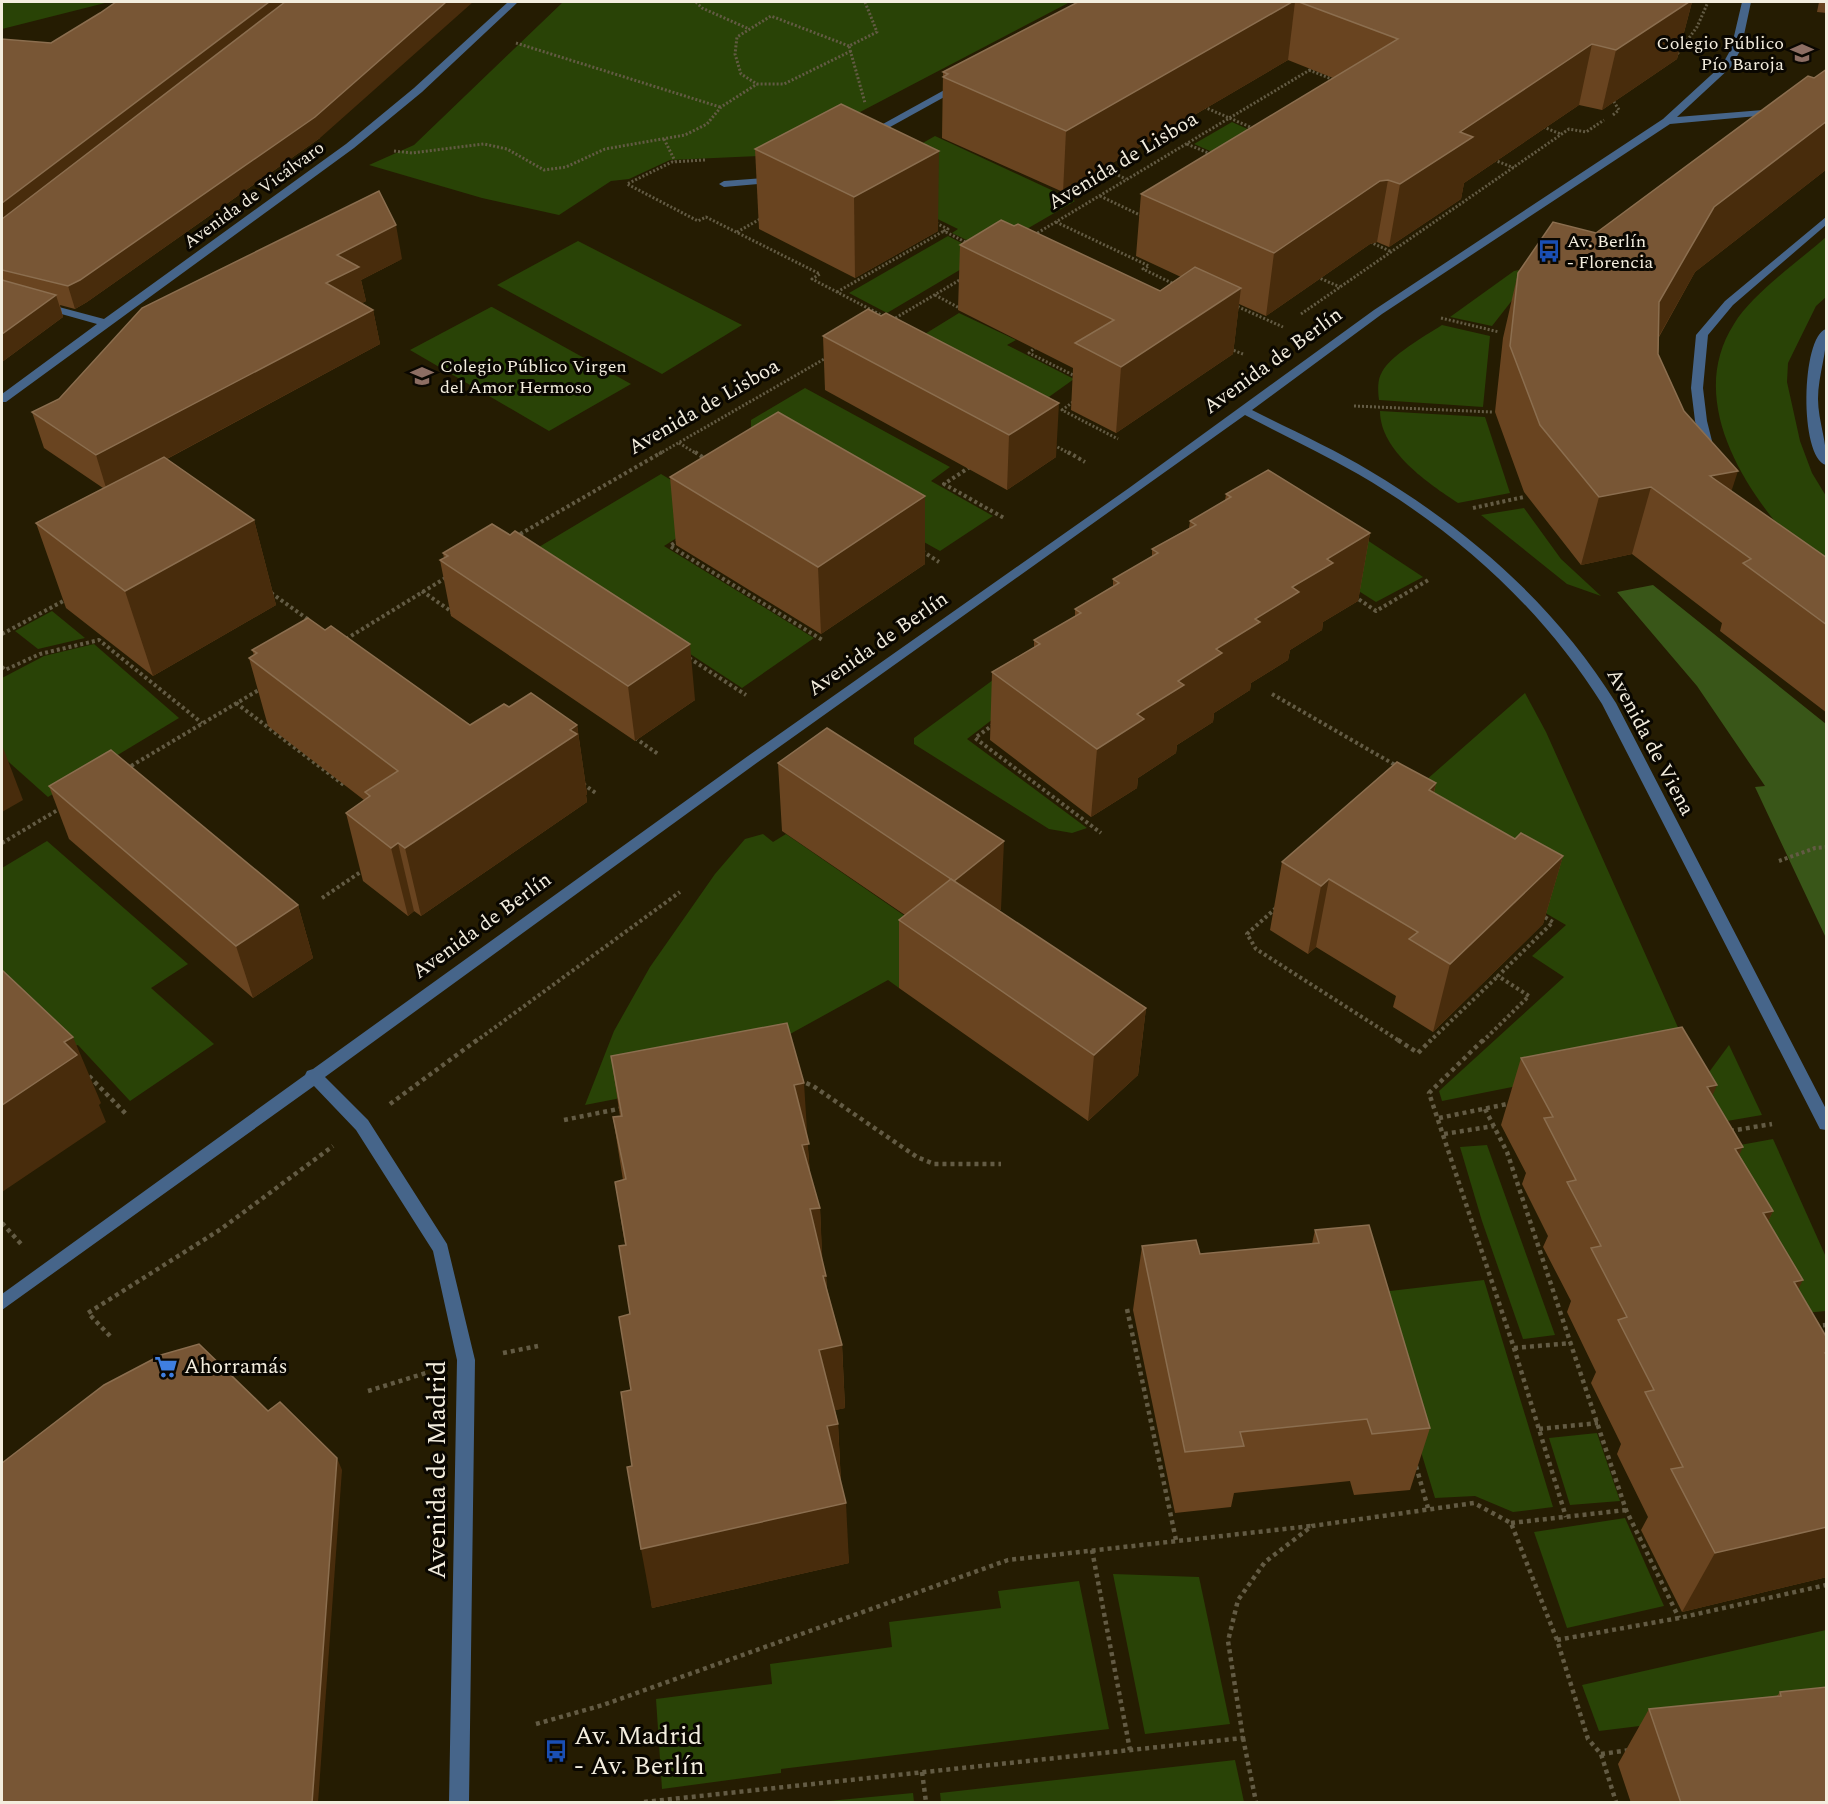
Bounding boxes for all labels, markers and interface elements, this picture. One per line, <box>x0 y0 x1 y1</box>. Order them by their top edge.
place label: Colegio Público Pío Baroja <box>1657 30 1784 78</box>
school or university icon: Colegio Público Pío Baroja <box>1789 40 1815 66</box>
street label: Avenida de Lisboa <box>1042 103 1205 219</box>
street label: Avenida de Vicálvaro <box>178 135 330 255</box>
place label: Av. Berlín - Florencia <box>1567 228 1654 276</box>
bus stop icon: Av. Berlín - Florencia <box>1536 238 1562 264</box>
street label: Avenida de Berlín <box>1197 299 1349 423</box>
street label: Avenida de Lisboa <box>622 350 786 463</box>
place label: Colegio Público Virgen del Amor Hermoso <box>440 353 627 401</box>
school or university icon: Colegio Público Virgen del Amor Hermoso <box>409 363 435 389</box>
street label: Avenida de Berlín <box>801 583 955 705</box>
street label: Avenida de Viena <box>1598 663 1703 822</box>
street label: Avenida de Berlín <box>406 864 558 988</box>
place label: Ahorramás <box>184 1351 288 1383</box>
supermarket icon: Ahorramás <box>153 1354 179 1380</box>
street label: Avenida de Madrid <box>417 1360 457 1580</box>
place label: Av. Madrid - Av. Berlín <box>574 1716 705 1786</box>
bus stop icon: Av. Madrid - Av. Berlín <box>543 1738 569 1764</box>

